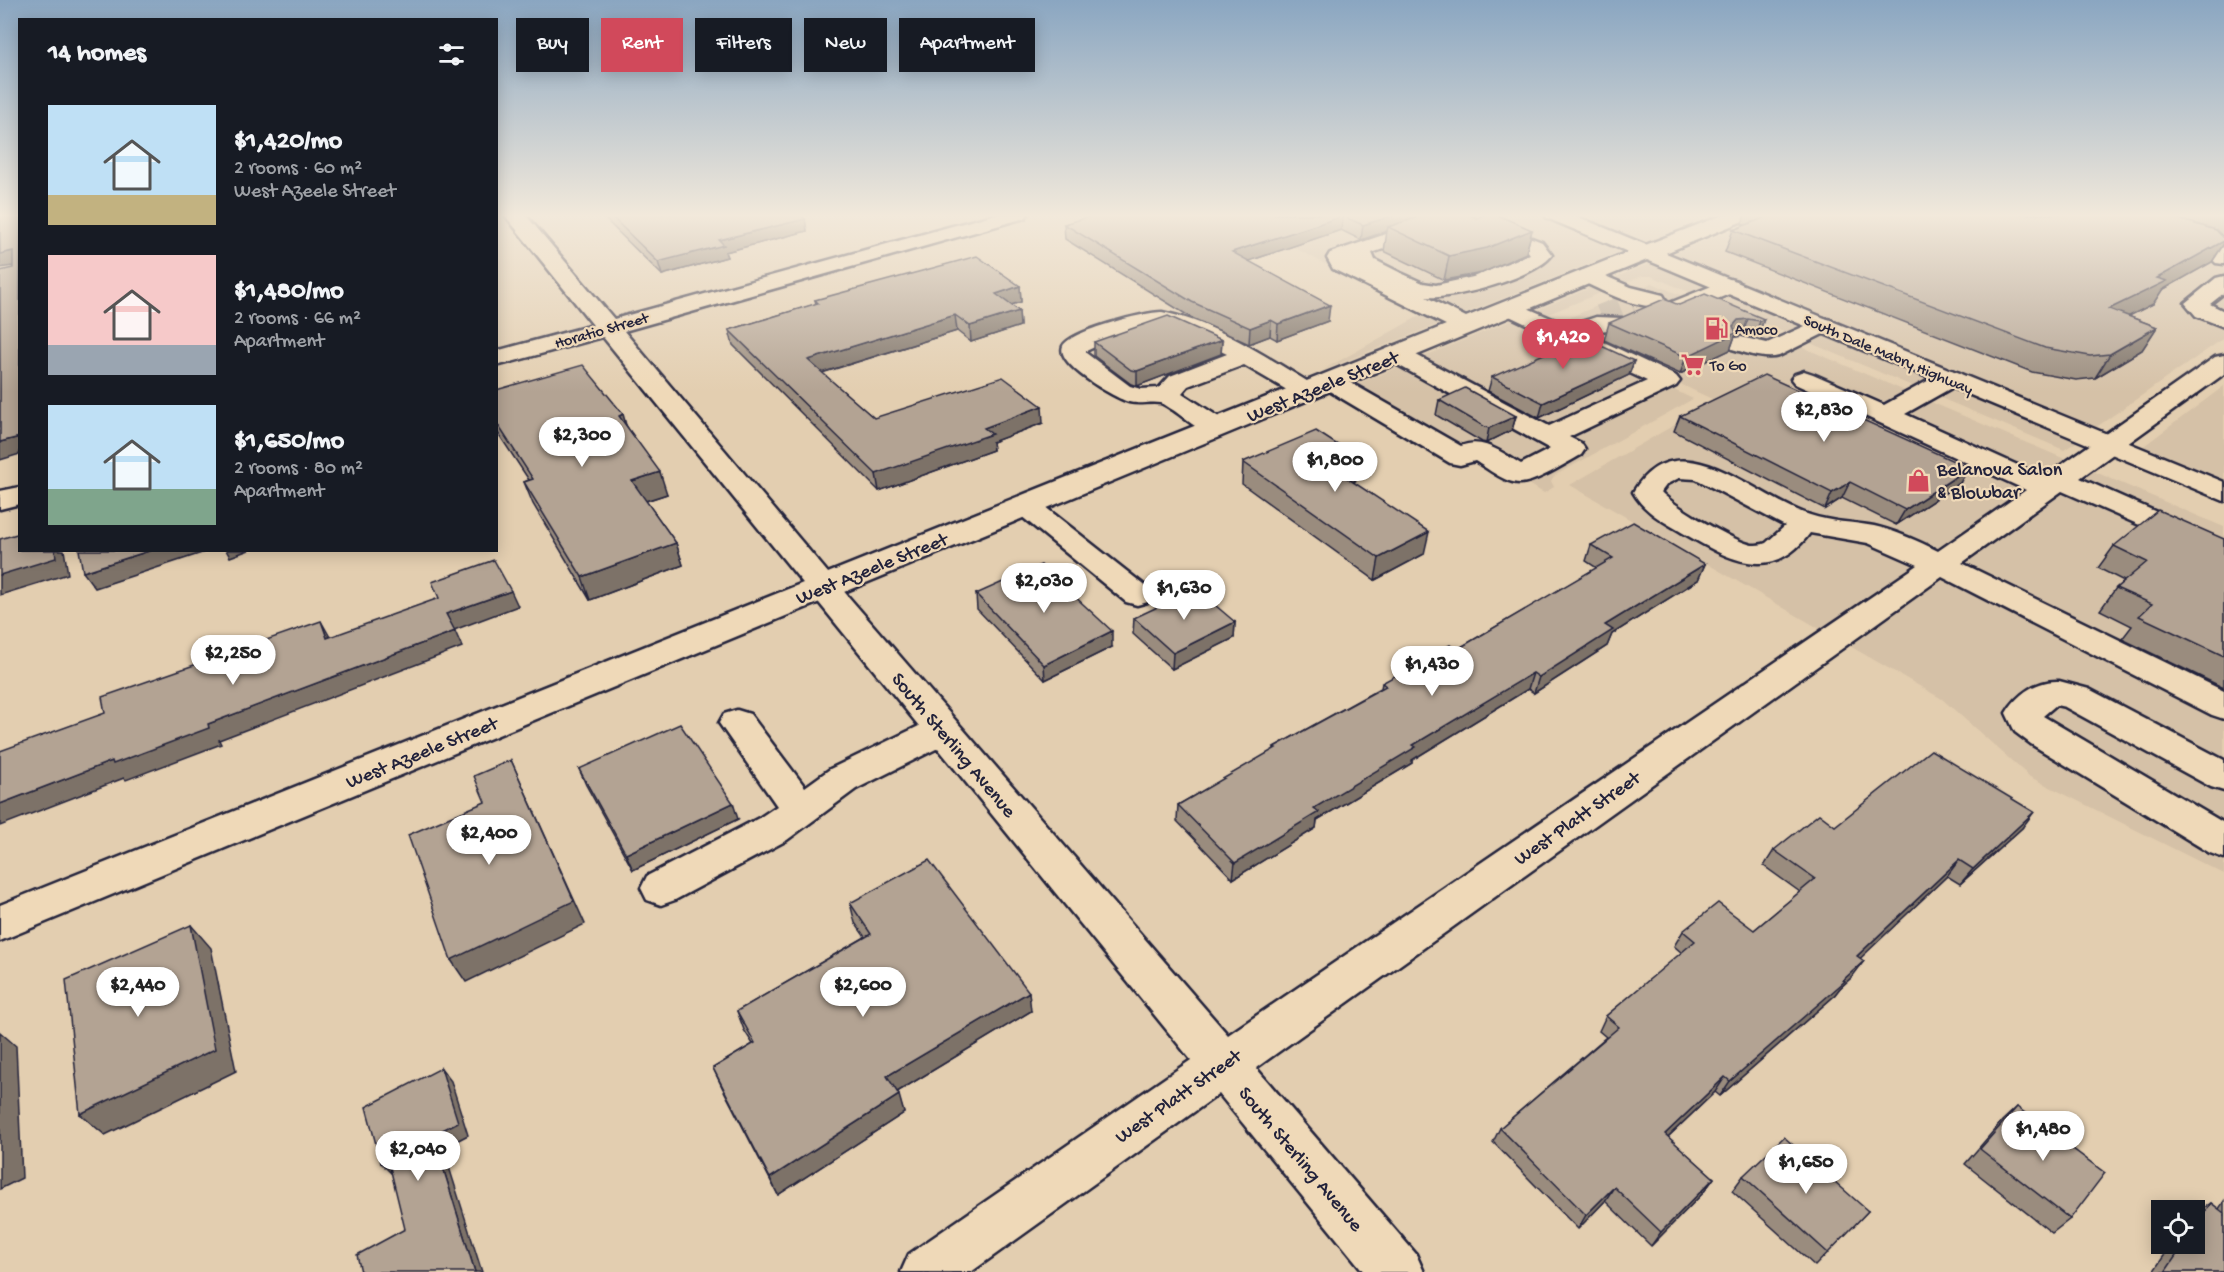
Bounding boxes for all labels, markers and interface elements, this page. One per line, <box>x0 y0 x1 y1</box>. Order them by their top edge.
chip: Buy <box>516 18 589 72</box>
chip: Rent <box>601 18 683 72</box>
chip: Filters <box>695 18 792 72</box>
chip: New <box>804 18 887 72</box>
chip: Apartment <box>899 18 1035 72</box>
icon: filters <box>435 38 468 71</box>
text: 14 homes <box>48 39 146 70</box>
text: $1,420/mo <box>234 127 342 158</box>
icon: home <box>96 129 168 201</box>
text: 2 rooms · 60 m² <box>234 158 362 181</box>
text: West Azeele Street <box>234 181 396 204</box>
text: $1,480/mo <box>234 277 344 308</box>
icon: home <box>96 279 168 351</box>
text: 2 rooms · 66 m² <box>234 308 361 331</box>
street label: Horatio Street <box>553 309 652 355</box>
street label: South Dale Mabry Highway <box>1800 312 1975 401</box>
fuel station icon: Amoco <box>1704 315 1730 341</box>
pin: $1,420 <box>1514 319 1612 370</box>
place label: Amoco <box>1735 322 1778 341</box>
text: $1,420 <box>1536 327 1590 350</box>
text: Apartment <box>234 331 324 354</box>
street label: West Azeele Street <box>1244 347 1404 429</box>
supermarket icon: To Go <box>1679 351 1705 377</box>
place label: To Go <box>1709 358 1747 377</box>
pin: $2,830 <box>1775 392 1873 443</box>
text: $2,830 <box>1795 400 1853 423</box>
pin: $2,300 <box>533 417 631 468</box>
text: $2,300 <box>553 425 611 448</box>
text: $1,650/mo <box>234 427 344 458</box>
icon: home <box>96 429 168 501</box>
pin: $1,800 <box>1286 442 1384 493</box>
text: $1,800 <box>1306 450 1364 473</box>
text: 2 rooms · 80 m² <box>234 458 363 481</box>
place label: Belanova Salon & Blowbar <box>1936 460 2063 506</box>
shop icon: Belanova Salon & Blowbar <box>1906 467 1932 493</box>
text: Apartment <box>234 481 324 504</box>
street label: West Azeele Street <box>793 529 953 611</box>
pin: $2,030 <box>995 563 1093 614</box>
pin: $1,630 <box>1135 570 1233 621</box>
text: $2,030 <box>1015 571 1073 594</box>
text: $1,630 <box>1156 578 1212 601</box>
pin: $2,250 <box>184 635 282 686</box>
text: $2,250 <box>205 643 261 666</box>
pin: $1,430 <box>1383 646 1481 697</box>
text: $1,430 <box>1405 654 1459 677</box>
street label: South Sterling Avenue <box>885 669 1020 824</box>
street label: West Azeele Street <box>343 713 503 795</box>
street label: West Platt Street <box>1511 767 1647 872</box>
pin: $2,400 <box>440 815 538 866</box>
text: $2,400 <box>460 823 518 846</box>
pin: $2,440 <box>89 967 187 1018</box>
pin: $2,600 <box>814 967 912 1018</box>
text: $2,440 <box>110 975 166 998</box>
text: $2,600 <box>834 975 892 998</box>
street label: West Platt Street <box>1112 1045 1248 1150</box>
street label: South Sterling Avenue <box>1232 1083 1367 1238</box>
pin: $1,480 <box>1994 1111 2092 1162</box>
text: $1,480 <box>2015 1119 2071 1142</box>
pin: $2,040 <box>369 1131 467 1182</box>
text: $2,040 <box>389 1139 447 1162</box>
pin: $1,650 <box>1757 1144 1855 1195</box>
text: $1,650 <box>1778 1152 1834 1175</box>
map controls <box>2151 1200 2205 1254</box>
button: locate <box>2151 1200 2205 1254</box>

